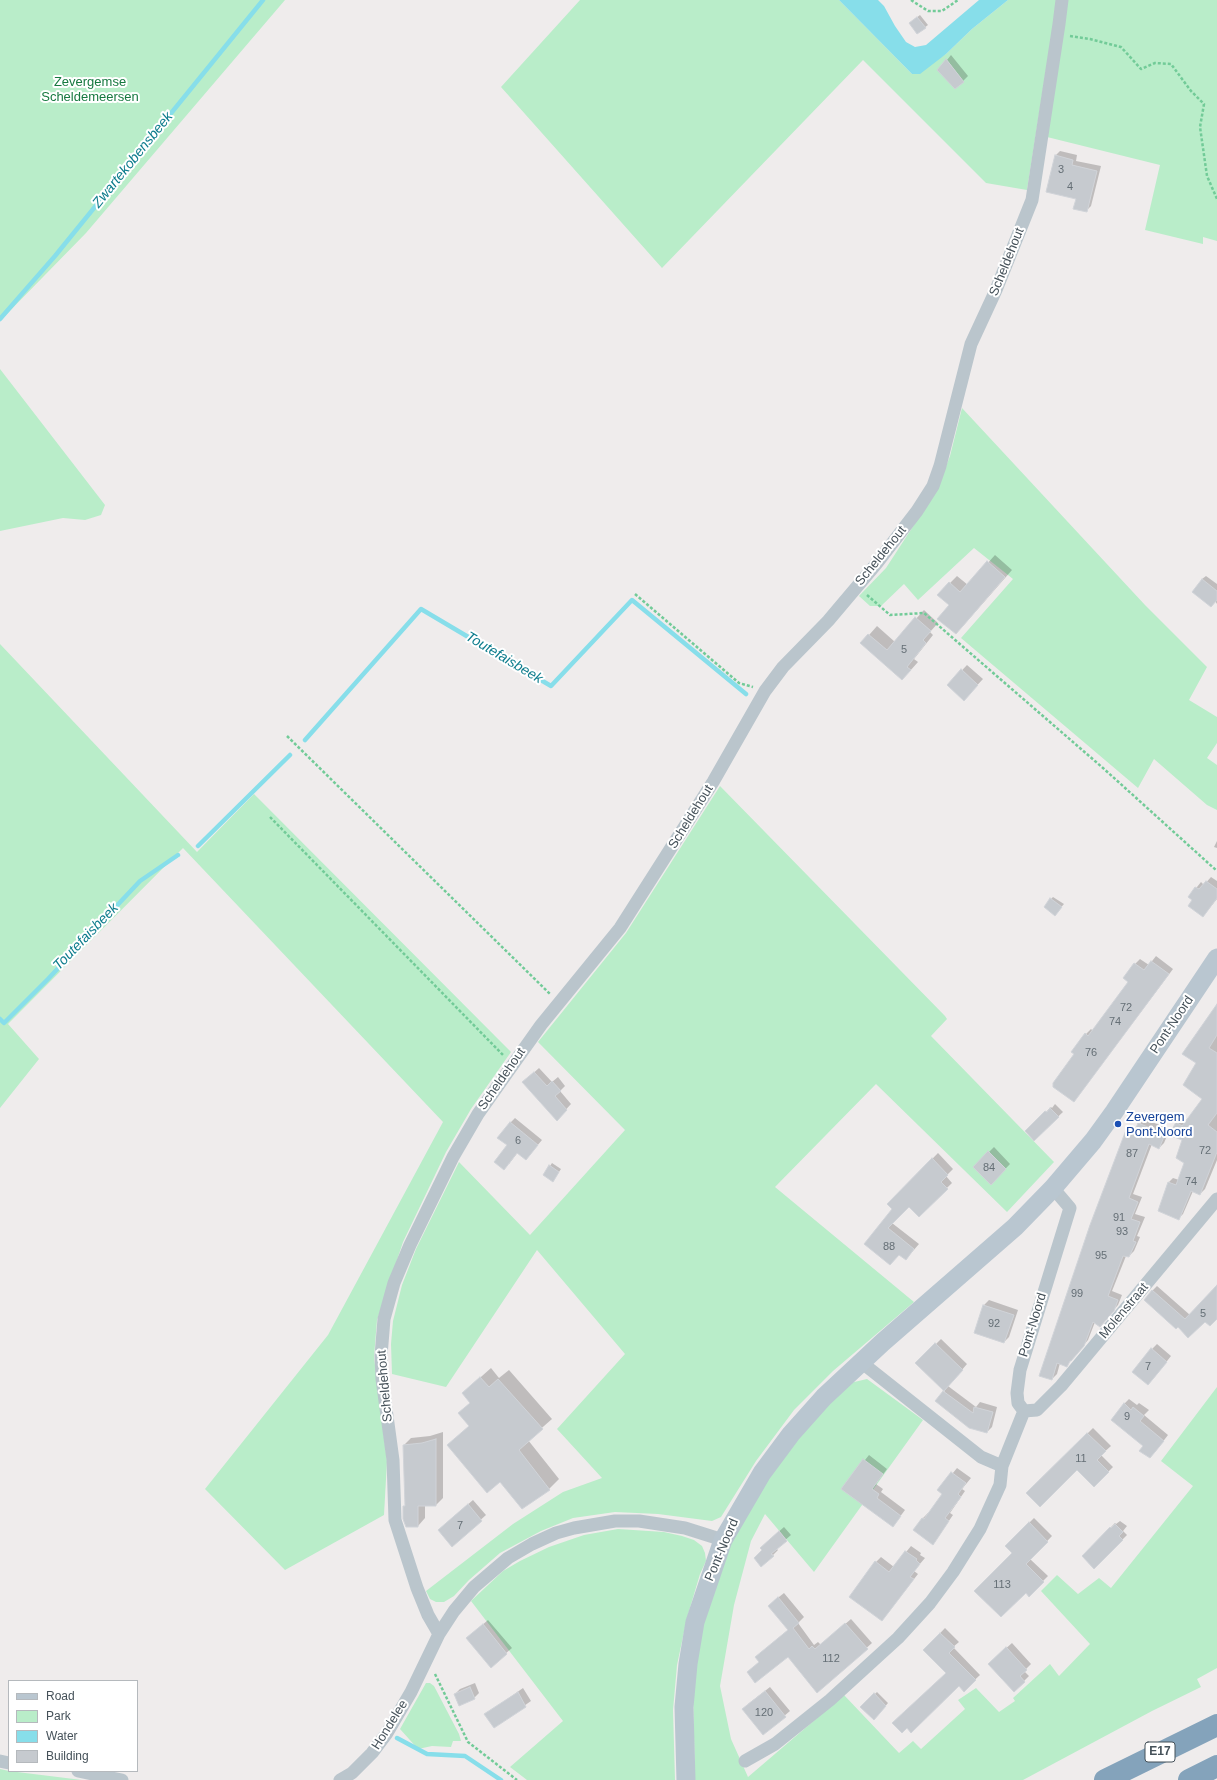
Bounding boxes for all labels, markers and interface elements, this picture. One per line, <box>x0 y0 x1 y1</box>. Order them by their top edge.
park label: Zevergemse Scheldemeersen <box>41 74 139 105</box>
water label: Zwartekobensbeek <box>89 109 177 211</box>
house number: 3 <box>1058 163 1064 177</box>
house number: 4 <box>1067 180 1073 194</box>
street label: Scheldehout <box>986 226 1028 298</box>
street label: Scheldehout <box>852 523 910 589</box>
water label: Toutefaisbeek <box>463 628 545 688</box>
house number: 5 <box>901 643 907 657</box>
street label: Scheldehout <box>665 782 717 852</box>
water label: Toutefaisbeek <box>50 900 122 974</box>
street label: Pont-Noord <box>1147 993 1197 1057</box>
house number: 72 <box>1120 1001 1132 1015</box>
house number: 74 <box>1109 1015 1121 1029</box>
street label: Scheldehout <box>475 1045 529 1113</box>
house number: 76 <box>1085 1046 1097 1060</box>
place label: Zevergem Pont-Noord <box>1126 1109 1192 1140</box>
marker: Zevergem Pont-Noord <box>1113 1119 1123 1129</box>
house number: 6 <box>515 1134 521 1148</box>
house number: 72 <box>1199 1144 1211 1158</box>
house number: 87 <box>1126 1147 1138 1161</box>
house number: 84 <box>983 1161 995 1175</box>
house number: 74 <box>1185 1175 1197 1189</box>
house number: 91 <box>1113 1211 1125 1225</box>
house number: 93 <box>1116 1225 1128 1239</box>
house number: 88 <box>883 1240 895 1254</box>
house number: 95 <box>1095 1249 1107 1263</box>
street label: Molenstraat <box>1096 1280 1152 1342</box>
house number: 99 <box>1071 1287 1083 1301</box>
street label: Pont-Noord <box>1016 1291 1050 1359</box>
house number: 5 <box>1200 1307 1206 1321</box>
house number: 92 <box>988 1317 1000 1331</box>
street label: Scheldehout <box>374 1349 396 1423</box>
house number: 7 <box>1145 1360 1151 1374</box>
house number: 9 <box>1124 1410 1130 1424</box>
house number: 11 <box>1075 1452 1087 1466</box>
street label: Pont-Noord <box>702 1516 742 1584</box>
house number: 7 <box>457 1519 463 1533</box>
house number: 113 <box>993 1578 1011 1592</box>
house number: 112 <box>822 1652 840 1666</box>
legend <box>8 1680 138 1772</box>
text: Road <box>46 1689 75 1703</box>
street label: Hondelee <box>369 1697 411 1753</box>
house number: 120 <box>755 1706 773 1720</box>
text: Park <box>46 1709 71 1723</box>
text: Water <box>46 1729 78 1743</box>
road number: E17 <box>1145 1742 1175 1762</box>
text: Building <box>46 1749 89 1763</box>

